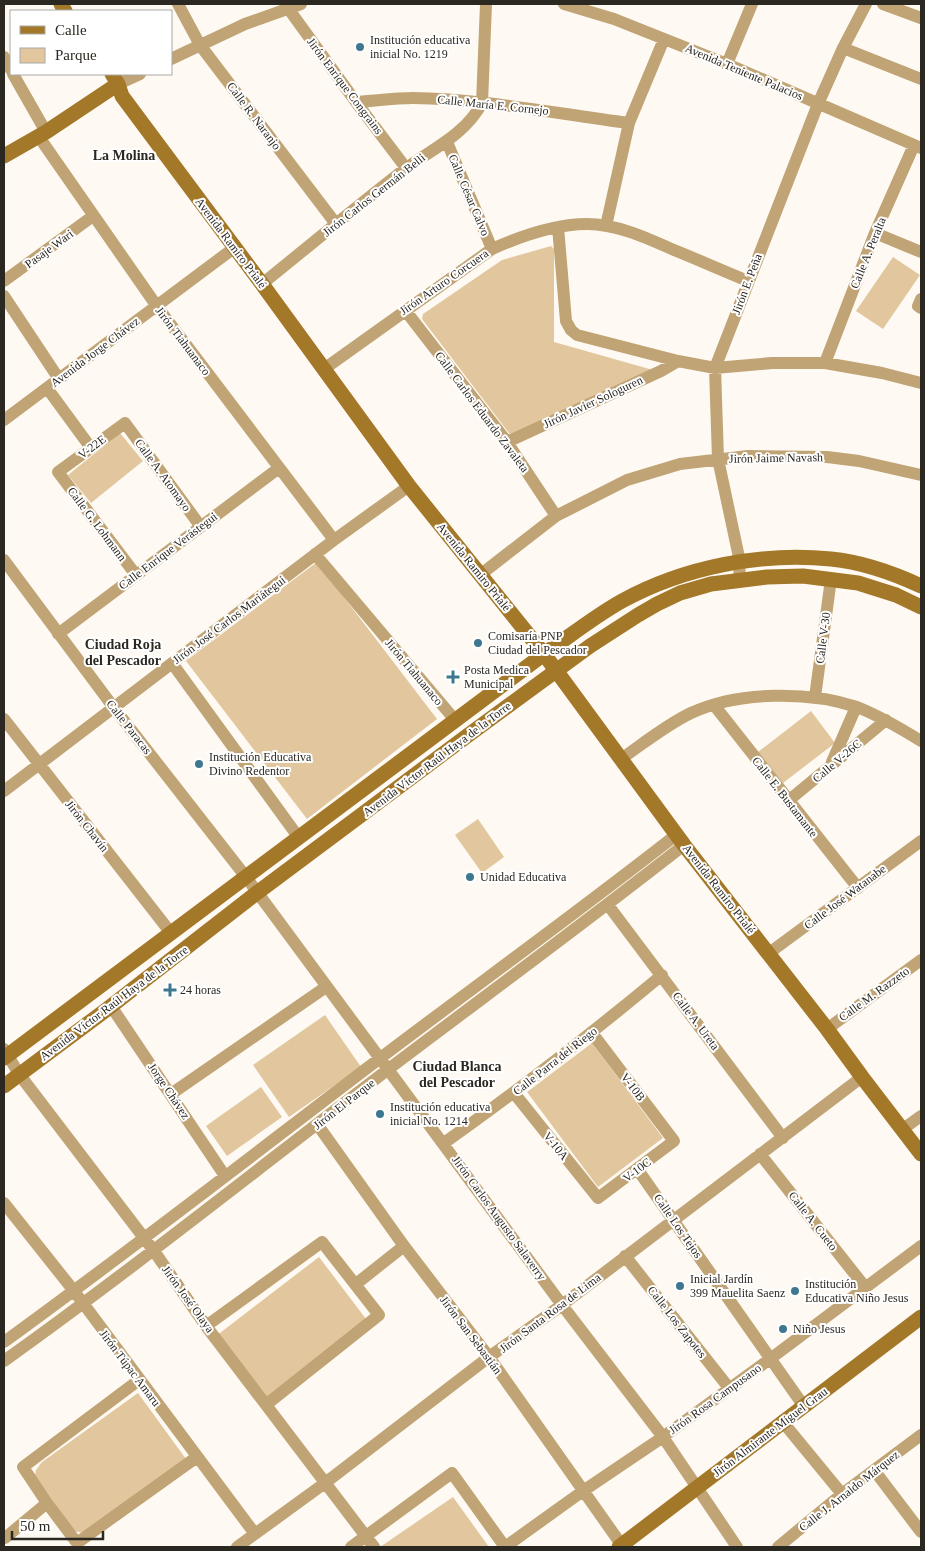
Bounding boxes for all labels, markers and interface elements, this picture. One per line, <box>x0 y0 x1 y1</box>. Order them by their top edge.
legend <box>10 10 172 75</box>
text: Calle <box>55 22 87 38</box>
place label: Institución educativa inicial No. 1219 <box>370 33 471 61</box>
street label: Jirón Enrique Congrains <box>304 35 386 137</box>
marker: Institución educativa inicial No. 1219 <box>354 41 366 53</box>
street label: Avenida Teniente Palacios <box>683 41 805 103</box>
text: Parque <box>55 47 97 63</box>
street label: Calle R. Naranjo <box>224 79 284 153</box>
street label: Calle María E. Cornejo <box>437 92 549 118</box>
district label: La Molina <box>93 148 155 163</box>
street label: Jirón Carlos Germán Belli <box>320 150 429 239</box>
street label: Calle César Calvo <box>445 152 493 238</box>
street label: Avenida Ramiro Prialé <box>192 195 270 291</box>
street label: Calle A. Peralta <box>847 215 889 291</box>
street label: Pasaje Wari <box>22 226 76 271</box>
street label: Jirón Arturo Corcuera <box>397 246 492 318</box>
street label: Jirón E. Peña <box>729 251 765 316</box>
street label: Jirón Tiahuanaco <box>153 304 213 378</box>
street label: Avenida Jorge Chávez <box>48 314 142 390</box>
street label: Calle Carlos Eduardo Zavaleta <box>432 349 532 476</box>
street label: Jirón Javier Sologuren <box>541 373 645 431</box>
street label: V-22E <box>75 432 109 462</box>
street label: Calle A. Atomayo <box>132 436 194 514</box>
street label: Jirón Jaime Navash <box>729 450 823 466</box>
street label: Calle G. Lohmann <box>65 484 129 564</box>
street label: Calle Enrique Verástegui <box>116 509 221 593</box>
street label: Avenida Ramiro Prialé <box>434 520 514 614</box>
street label: Jirón José Carlos Mariátegui <box>170 573 289 667</box>
street label: Calle V-30 <box>813 612 833 664</box>
place label: Comisaría PNP Ciudad del Pescador <box>488 629 587 657</box>
street label: Jirón Tiahuanaco <box>382 636 446 708</box>
district label: Ciudad Roja del Pescador <box>85 637 161 668</box>
marker: Comisaría PNP Ciudad del Pescador <box>472 637 484 649</box>
place label: Posta Medica Municipal <box>464 663 530 691</box>
marker: Posta Medica Municipal <box>446 670 460 684</box>
street label: Calle Paracas <box>103 697 155 757</box>
street label: Avenida Víctor Raúl Haya de la Torre <box>360 699 514 819</box>
street label: Calle V-26C <box>810 736 864 786</box>
place label: Institución Educativa Divino Redentor <box>209 750 312 778</box>
street label: Calle E. Bustamante <box>749 754 821 840</box>
marker: Institución Educativa Divino Redentor <box>193 758 205 770</box>
street label: Jirón Chavín <box>62 797 112 855</box>
street label: Avenida Ramiro Prialé <box>680 841 758 937</box>
street label: Calle José Watanabe <box>801 862 889 932</box>
place label: Unidad Educativa <box>480 870 567 884</box>
marker: Unidad Educativa <box>464 871 476 883</box>
street label: Avenida Víctor Raúl Haya de la Torre <box>37 943 191 1063</box>
street label: Calle M. Razzeto <box>836 964 912 1024</box>
place label: 24 horas <box>180 983 221 997</box>
marker: 24 horas <box>164 984 176 996</box>
street label: Calle A. Ureta <box>670 989 723 1053</box>
street label: Calle Parra del Riego <box>510 1024 600 1098</box>
district label: Ciudad Blanca del Pescador <box>412 1059 502 1090</box>
street label: Jorge Chávez <box>145 1060 193 1122</box>
street label: V-10B <box>618 1070 648 1104</box>
street label: Jirón El Parque <box>311 1076 377 1132</box>
place label: Institución educativa inicial No. 1214 <box>390 1100 491 1128</box>
marker: Institución educativa inicial No. 1214 <box>374 1108 386 1120</box>
street label: V-10A <box>540 1129 572 1163</box>
street label: Jirón Carlos Augusto Salaverry <box>449 1153 549 1283</box>
street label: V-10C <box>620 1155 654 1185</box>
street label: Calle A. Cueto <box>786 1189 840 1253</box>
street label: Calle Los Tejos <box>651 1191 705 1261</box>
street label: Jirón José Olaya <box>159 1263 217 1336</box>
street label: Jirón Santa Rosa de Lima <box>497 1270 604 1356</box>
place label: Inicial Jardín 399 Mauelita Saenz <box>690 1272 785 1300</box>
place label: Institución Educativa Niño Jesus <box>805 1277 909 1305</box>
marker: Inicial Jardín 399 Mauelita Saenz <box>674 1280 686 1292</box>
street label: Calle Los Zapotes <box>645 1283 710 1361</box>
marker: Institución Educativa Niño Jesus <box>789 1285 801 1297</box>
street label: Jirón San Sebastián <box>437 1293 505 1377</box>
place label: Niño Jesus <box>793 1322 846 1336</box>
marker: Niño Jesus <box>777 1323 789 1335</box>
street label: Jirón Túpac Amaru <box>97 1327 163 1409</box>
street label: Jirón Rosa Campusano <box>666 1361 764 1437</box>
street label: Jirón Almirante Miguel Grau <box>710 1384 830 1480</box>
street label: Calle J. Arnaldo Márquez <box>796 1448 902 1534</box>
scale bar <box>12 1508 104 1540</box>
text: 50 m <box>20 1518 51 1534</box>

